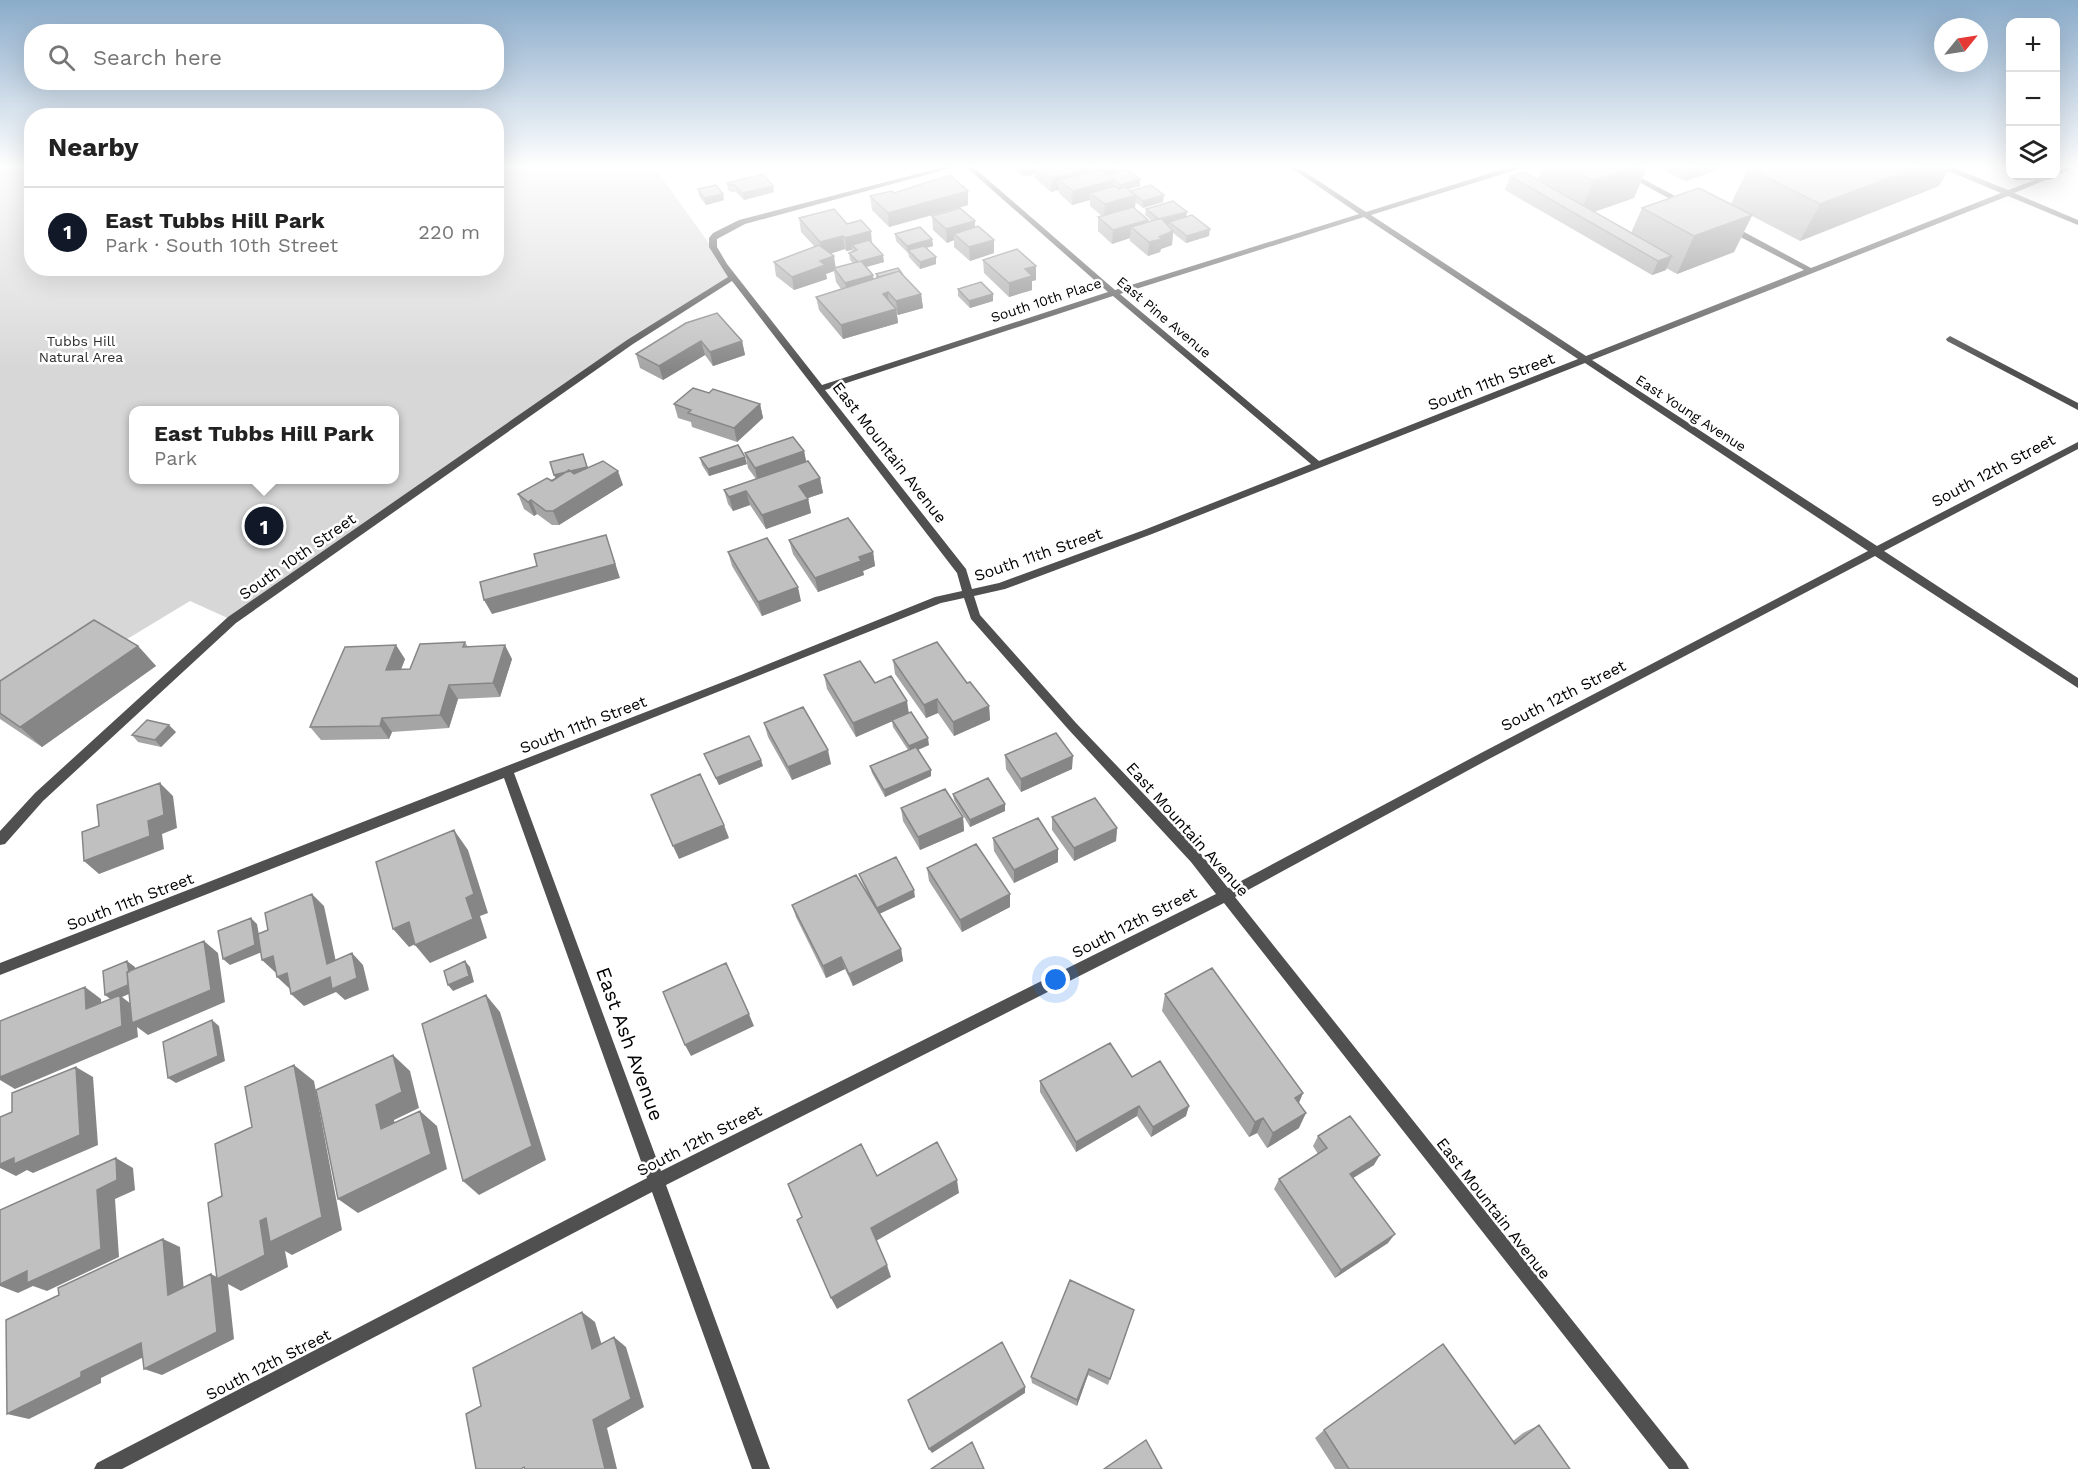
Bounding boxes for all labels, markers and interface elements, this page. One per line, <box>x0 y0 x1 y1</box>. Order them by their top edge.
north arrow <box>1934 18 1988 72</box>
map controls <box>2006 18 2060 180</box>
button: + <box>2006 18 2060 72</box>
search box <box>24 24 504 90</box>
icon: search <box>45 41 78 74</box>
text: Search here <box>93 45 222 70</box>
button: − <box>2006 72 2060 126</box>
button: layers <box>2006 126 2060 180</box>
text: Nearby <box>48 132 139 162</box>
text: East Tubbs Hill Park <box>105 208 325 233</box>
text: 1 <box>63 220 72 244</box>
text: 220 m <box>418 220 480 244</box>
text: Park · South 10th Street <box>105 233 338 257</box>
street label: East Pine Avenue <box>1114 273 1214 361</box>
street label: South 10th Place <box>989 275 1103 325</box>
park label: Tubbs Hill Natural Area <box>39 333 123 365</box>
street label: South 11th Street <box>1425 348 1557 414</box>
street label: East Young Avenue <box>1633 371 1749 455</box>
street label: East Mountain Avenue <box>829 378 951 527</box>
popup <box>129 406 399 484</box>
text: East Tubbs Hill Park <box>154 421 374 446</box>
street label: South 12th Street <box>1928 430 2059 511</box>
text: Park <box>154 446 197 470</box>
pin: 1 <box>244 504 284 548</box>
street label: South 10th Street <box>235 508 359 604</box>
street label: South 11th Street <box>972 524 1105 585</box>
street label: South 12th Street <box>1498 656 1629 735</box>
street label: South 11th Street <box>517 691 649 757</box>
street label: East Mountain Avenue <box>1122 758 1253 900</box>
street label: South 11th Street <box>64 868 196 934</box>
street label: South 12th Street <box>1069 883 1200 962</box>
street label: East Ash Avenue <box>591 964 669 1124</box>
your location <box>1041 965 1070 994</box>
street label: South 12th Street <box>634 1101 765 1180</box>
street label: East Mountain Avenue <box>1433 1134 1555 1283</box>
street label: South 12th Street <box>203 1325 334 1404</box>

